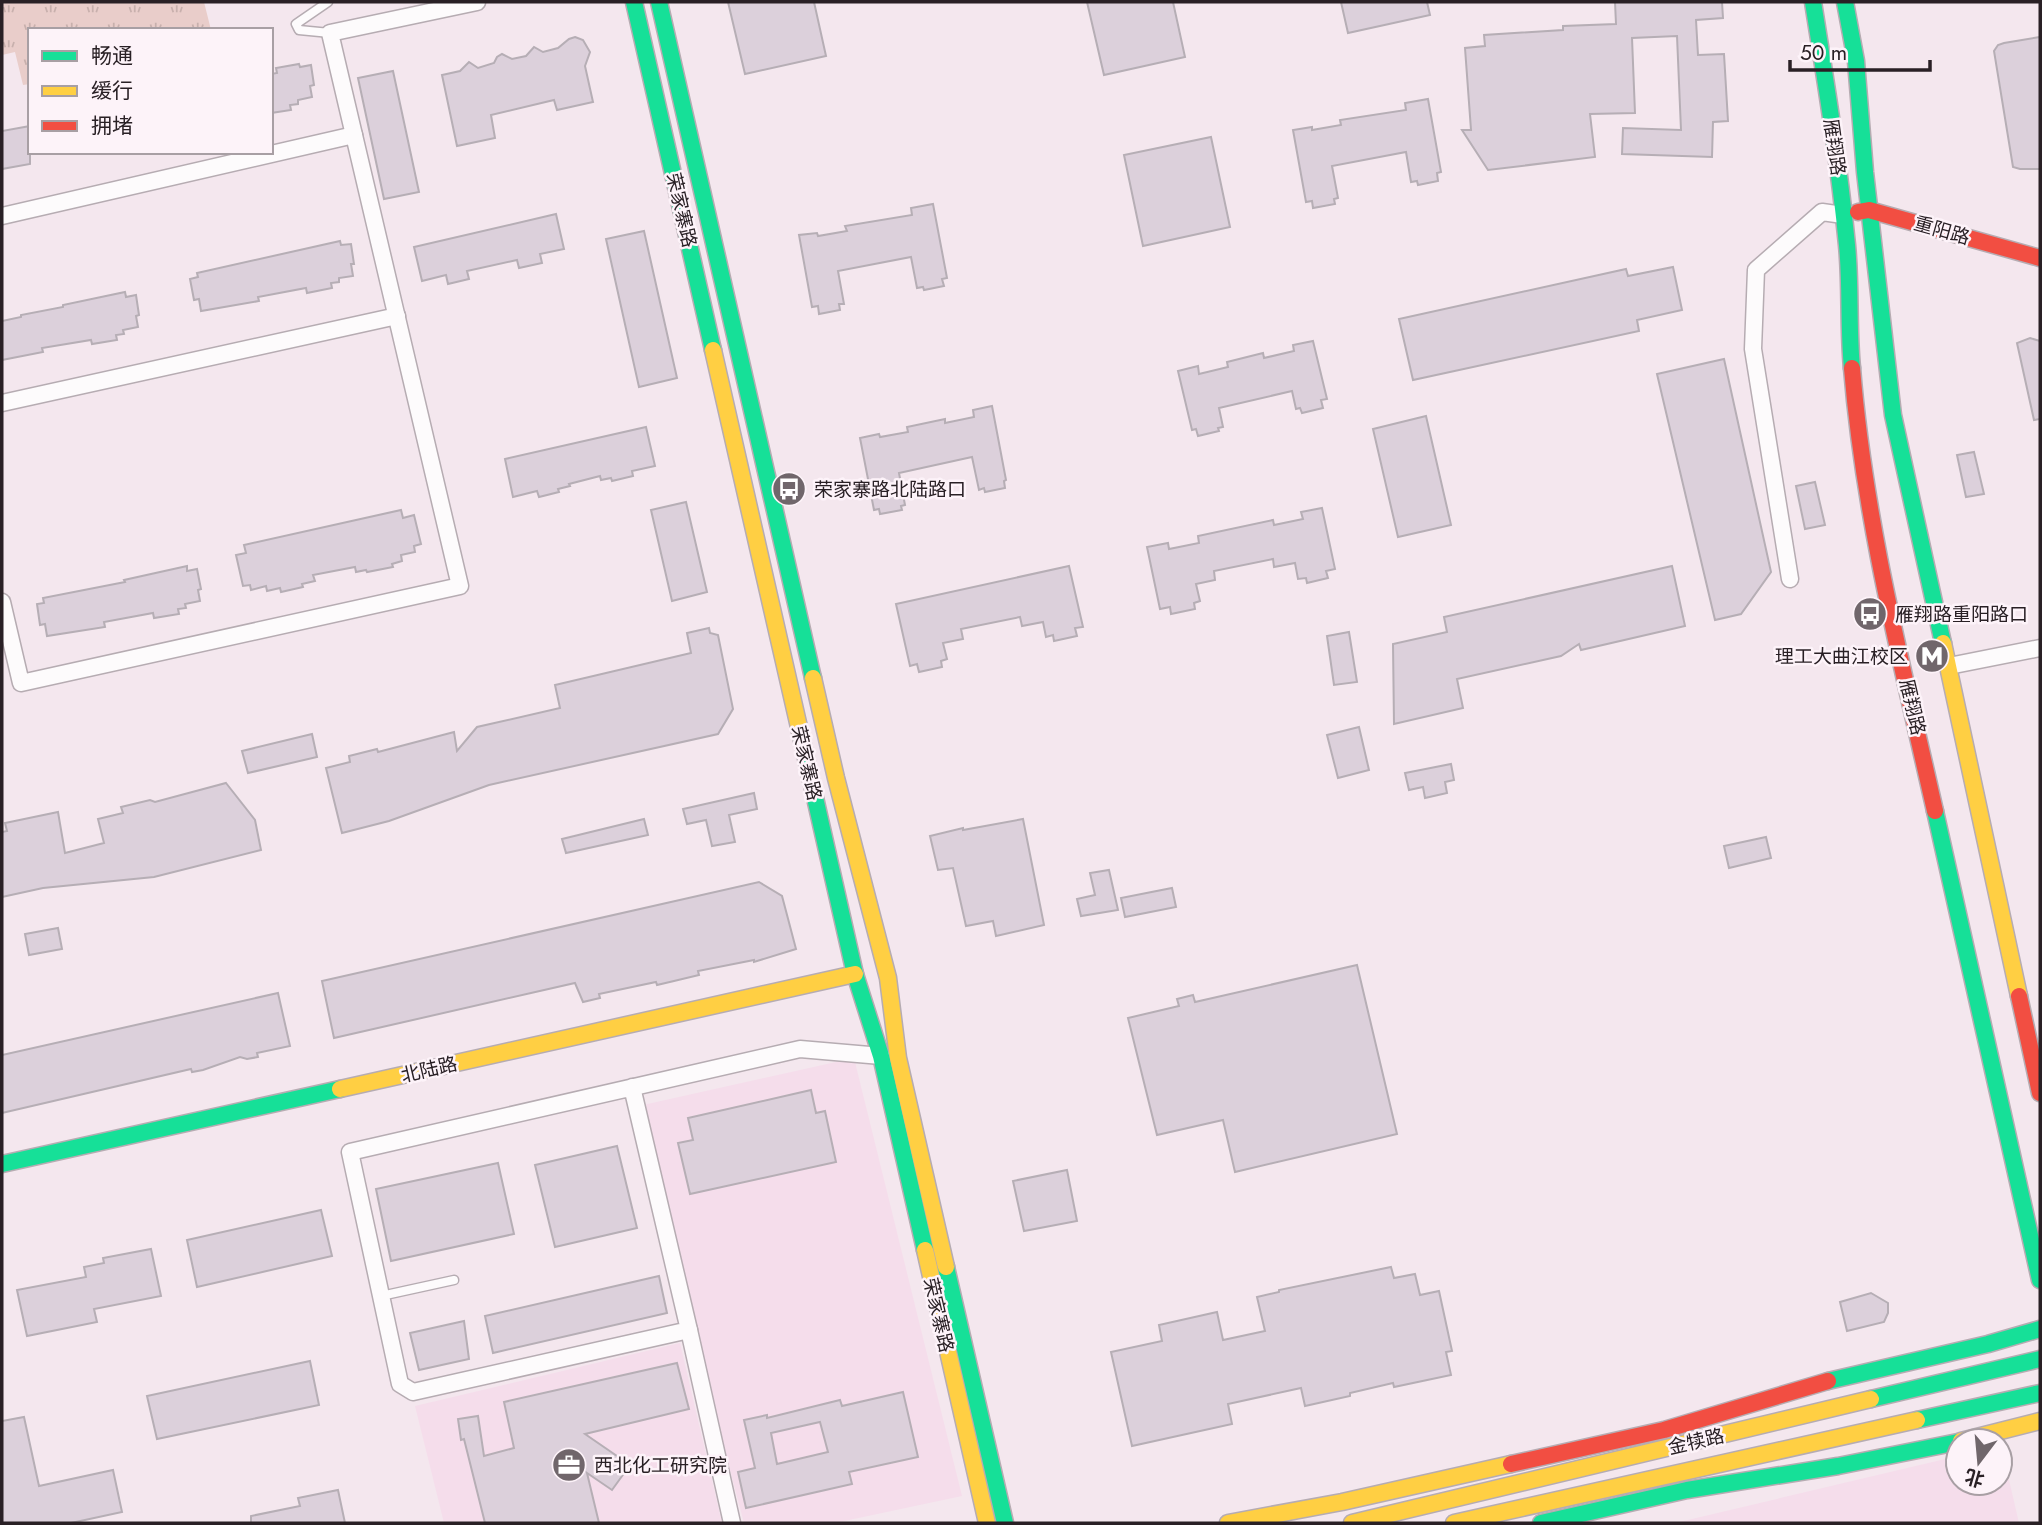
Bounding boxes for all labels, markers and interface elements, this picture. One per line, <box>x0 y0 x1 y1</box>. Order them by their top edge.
legend <box>28 28 273 154</box>
scale bar <box>1790 28 1930 72</box>
text: 50 m <box>1800 38 1847 68</box>
text: 畅通 <box>91 41 133 71</box>
text: 缓行 <box>91 76 133 106</box>
text: 拥堵 <box>91 111 133 141</box>
street label: 雁翔路 <box>1817 117 1852 177</box>
street label: 荣家寨路 <box>660 170 703 250</box>
street label: 重阳路 <box>1911 210 1973 251</box>
bus stop icon: 荣家寨路北陆路口 <box>770 470 808 508</box>
place label: 荣家寨路北陆路口 <box>814 476 966 503</box>
bus stop icon: 雁翔路重阳路口 <box>1851 595 1889 633</box>
place label: 雁翔路重阳路口 <box>1895 601 2028 628</box>
metro station icon: 理工大曲江校区 <box>1913 637 1951 675</box>
place label: 理工大曲江校区 <box>1775 643 1908 670</box>
street label: 雁翔路 <box>1893 676 1932 738</box>
street label: 荣家寨路 <box>785 723 828 803</box>
street label: 北陆路 <box>398 1050 460 1089</box>
street label: 荣家寨路 <box>917 1275 960 1355</box>
street label: 金犊路 <box>1665 1422 1727 1461</box>
north arrow <box>1944 1427 2014 1497</box>
office icon: 西北化工研究院 <box>550 1446 588 1484</box>
place label: 西北化工研究院 <box>594 1452 727 1479</box>
text: 北 <box>1962 1462 1987 1493</box>

